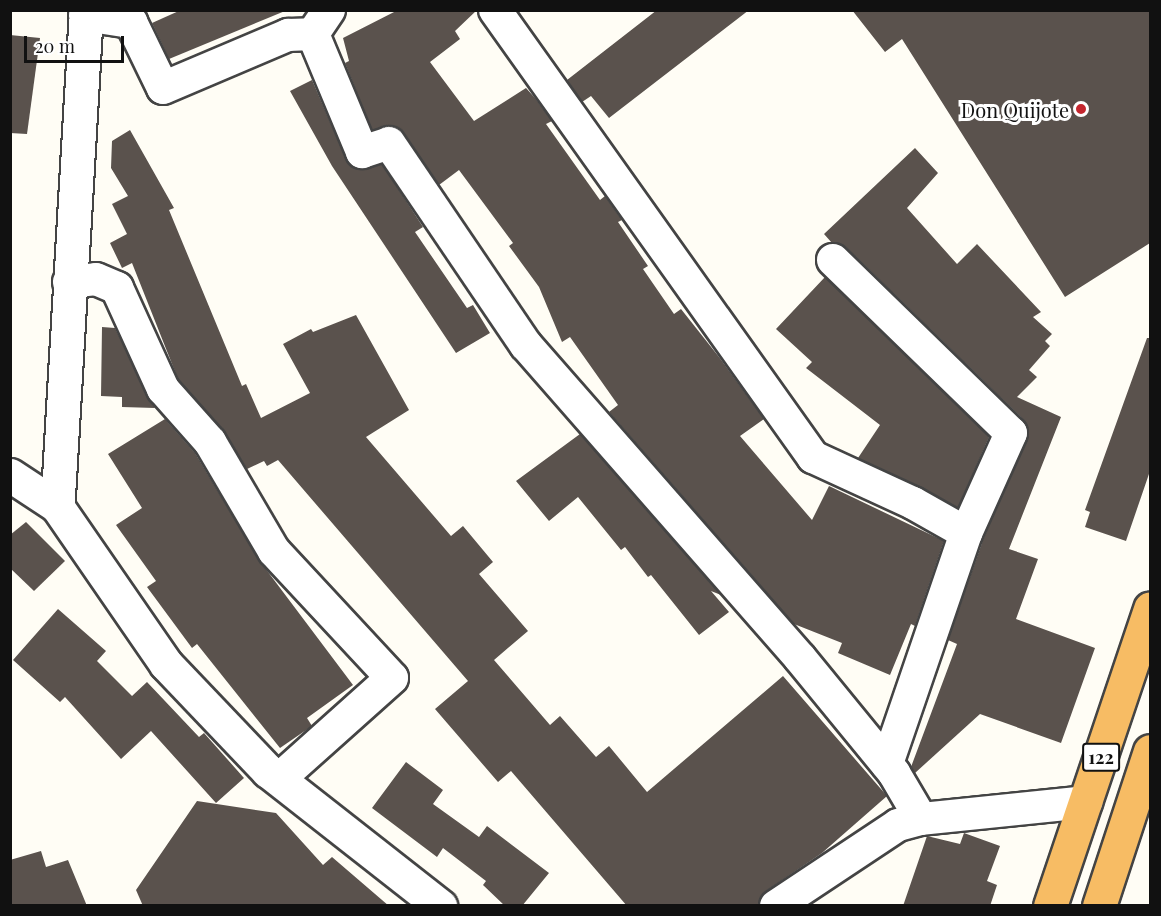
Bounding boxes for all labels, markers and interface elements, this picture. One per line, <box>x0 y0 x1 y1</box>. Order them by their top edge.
scale bar <box>27 24 128 62</box>
text: 20 m <box>35 34 75 58</box>
place label: Don Quijote <box>961 97 1069 121</box>
marker: Don Quijote <box>1074 102 1088 116</box>
road number: 122 <box>1082 742 1120 772</box>

